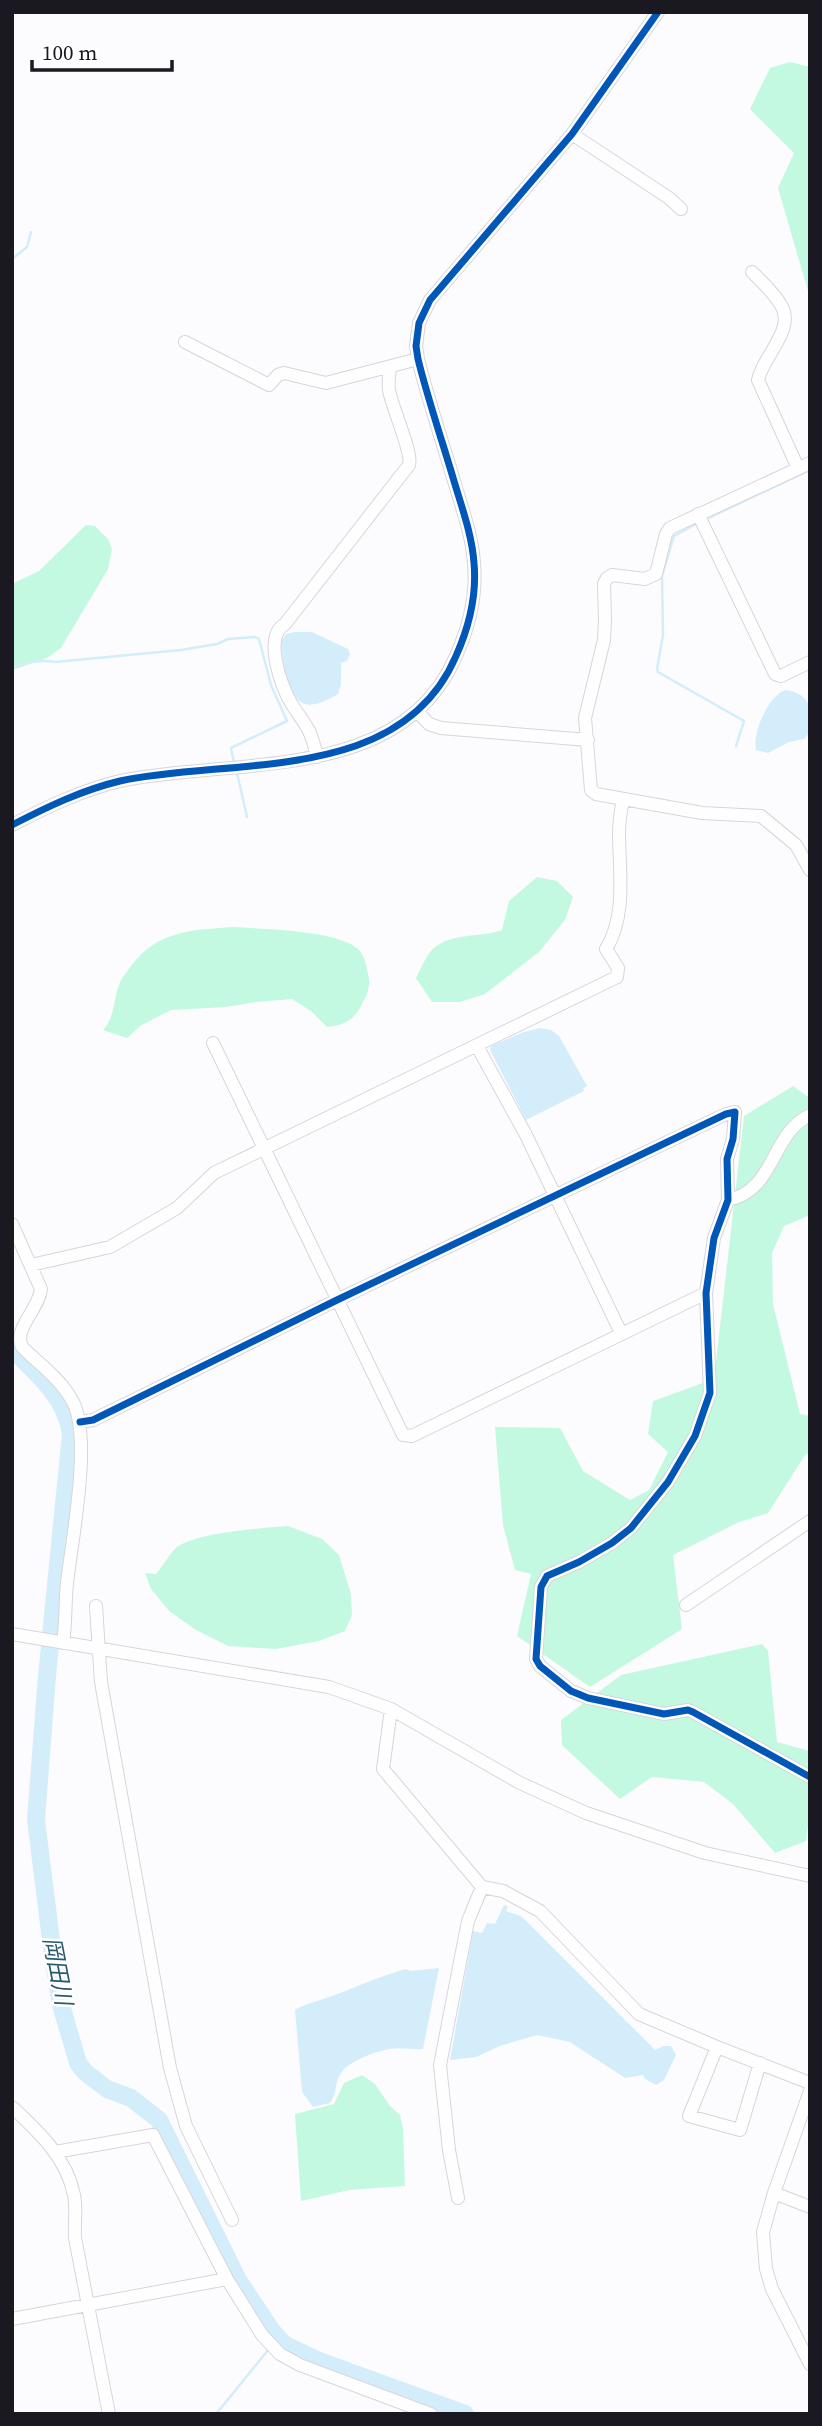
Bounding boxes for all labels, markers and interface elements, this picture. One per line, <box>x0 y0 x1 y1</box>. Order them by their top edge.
scale bar <box>32 28 172 72</box>
text: 100 m <box>42 38 97 67</box>
water label: 岡田川 <box>36 1934 81 2011</box>

